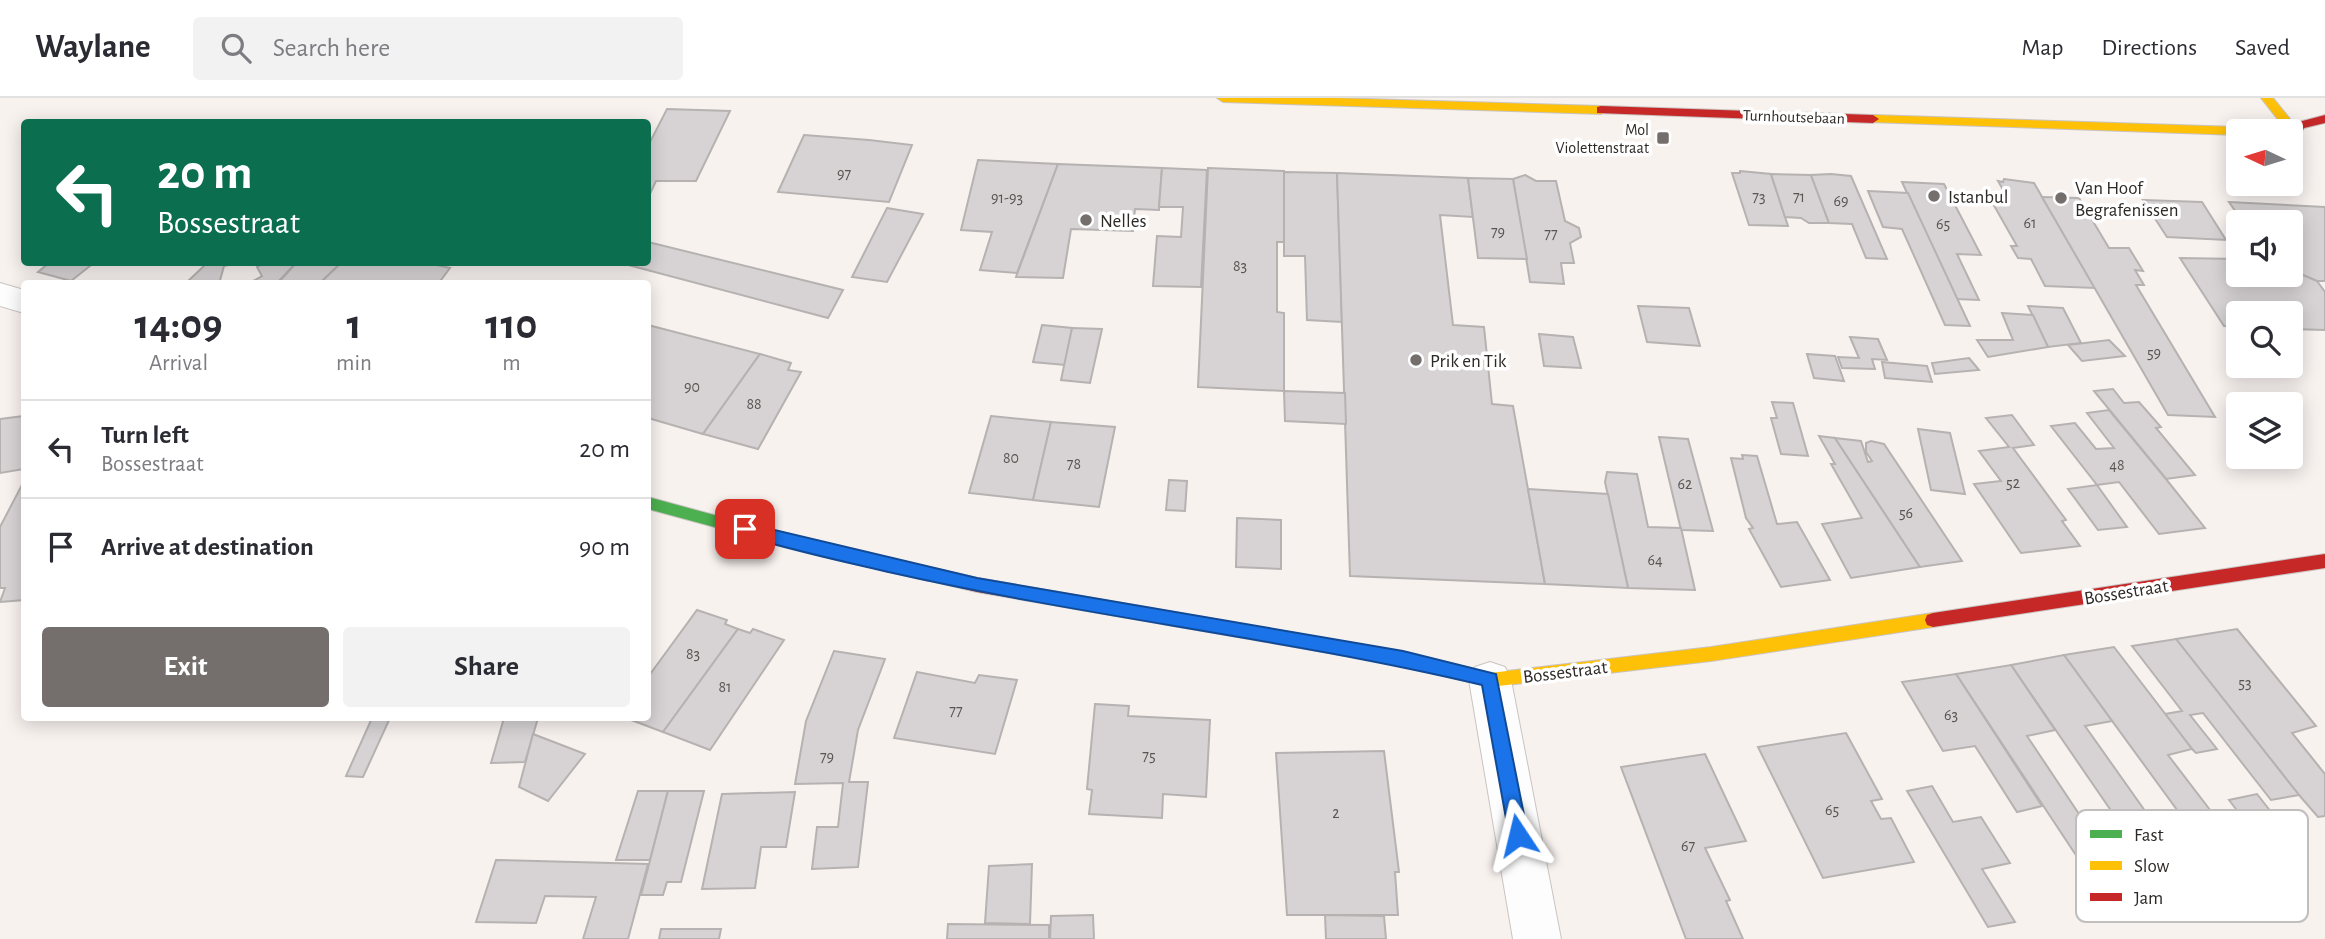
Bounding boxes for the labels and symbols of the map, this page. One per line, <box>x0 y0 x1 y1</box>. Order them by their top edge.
street label: Turnhoutsebaan <box>1743 107 1845 127</box>
north arrow <box>2226 119 2303 196</box>
place label: Mol Violettenstraat <box>1555 122 1649 156</box>
marker: Mol Violettenstraat <box>1655 130 1671 146</box>
house number: 97 <box>837 166 851 182</box>
place label: Van Hoof Begrafenissen <box>2075 179 2179 220</box>
marker: Istanbul <box>1926 188 1942 204</box>
place label: Istanbul <box>1948 188 2008 207</box>
house number: 73 <box>1752 189 1766 205</box>
house number: 71 <box>1793 189 1805 205</box>
house number: 91-93 <box>991 190 1023 206</box>
marker: Van Hoof Begrafenissen <box>2053 190 2069 206</box>
house number: 69 <box>1833 193 1849 209</box>
marker: Nelles <box>1078 212 1094 228</box>
place label: Nelles <box>1100 212 1147 231</box>
house number: 61 <box>2023 215 2037 231</box>
house number: 65 <box>1936 216 1950 232</box>
house number: 79 <box>1491 224 1505 240</box>
house number: 77 <box>1544 226 1558 242</box>
house number: 83 <box>1233 258 1247 274</box>
house number: 59 <box>2147 345 2161 361</box>
marker: Prik en Tik <box>1408 352 1424 368</box>
place label: Prik en Tik <box>1430 352 1507 371</box>
house number: 90 <box>684 379 700 395</box>
house number: 88 <box>746 396 762 412</box>
house number: 80 <box>1003 450 1019 466</box>
house number: 78 <box>1067 456 1081 472</box>
house number: 48 <box>2109 457 2125 473</box>
house number: 52 <box>2006 475 2020 491</box>
house number: 62 <box>1678 476 1692 492</box>
pin <box>715 499 775 559</box>
house number: 56 <box>1899 505 1913 521</box>
house number: 64 <box>1647 552 1663 568</box>
street label: Bossestraat <box>2083 576 2170 608</box>
house number: 83 <box>686 646 700 662</box>
street label: Bossestraat <box>1522 658 1608 687</box>
house number: 53 <box>2238 675 2252 691</box>
house number: 81 <box>718 679 732 695</box>
house number: 77 <box>949 703 963 719</box>
house number: 63 <box>1944 707 1958 723</box>
house number: 75 <box>1142 748 1156 764</box>
house number: 79 <box>820 749 834 765</box>
position arrow <box>1481 798 1555 872</box>
house number: 65 <box>1825 802 1839 818</box>
house number: 2 <box>1332 805 1340 821</box>
legend <box>2076 810 2308 922</box>
text: Fast <box>2134 826 2164 845</box>
house number: 67 <box>1681 838 1695 854</box>
text: Slow <box>2134 857 2170 876</box>
text: Jam <box>2134 889 2163 908</box>

